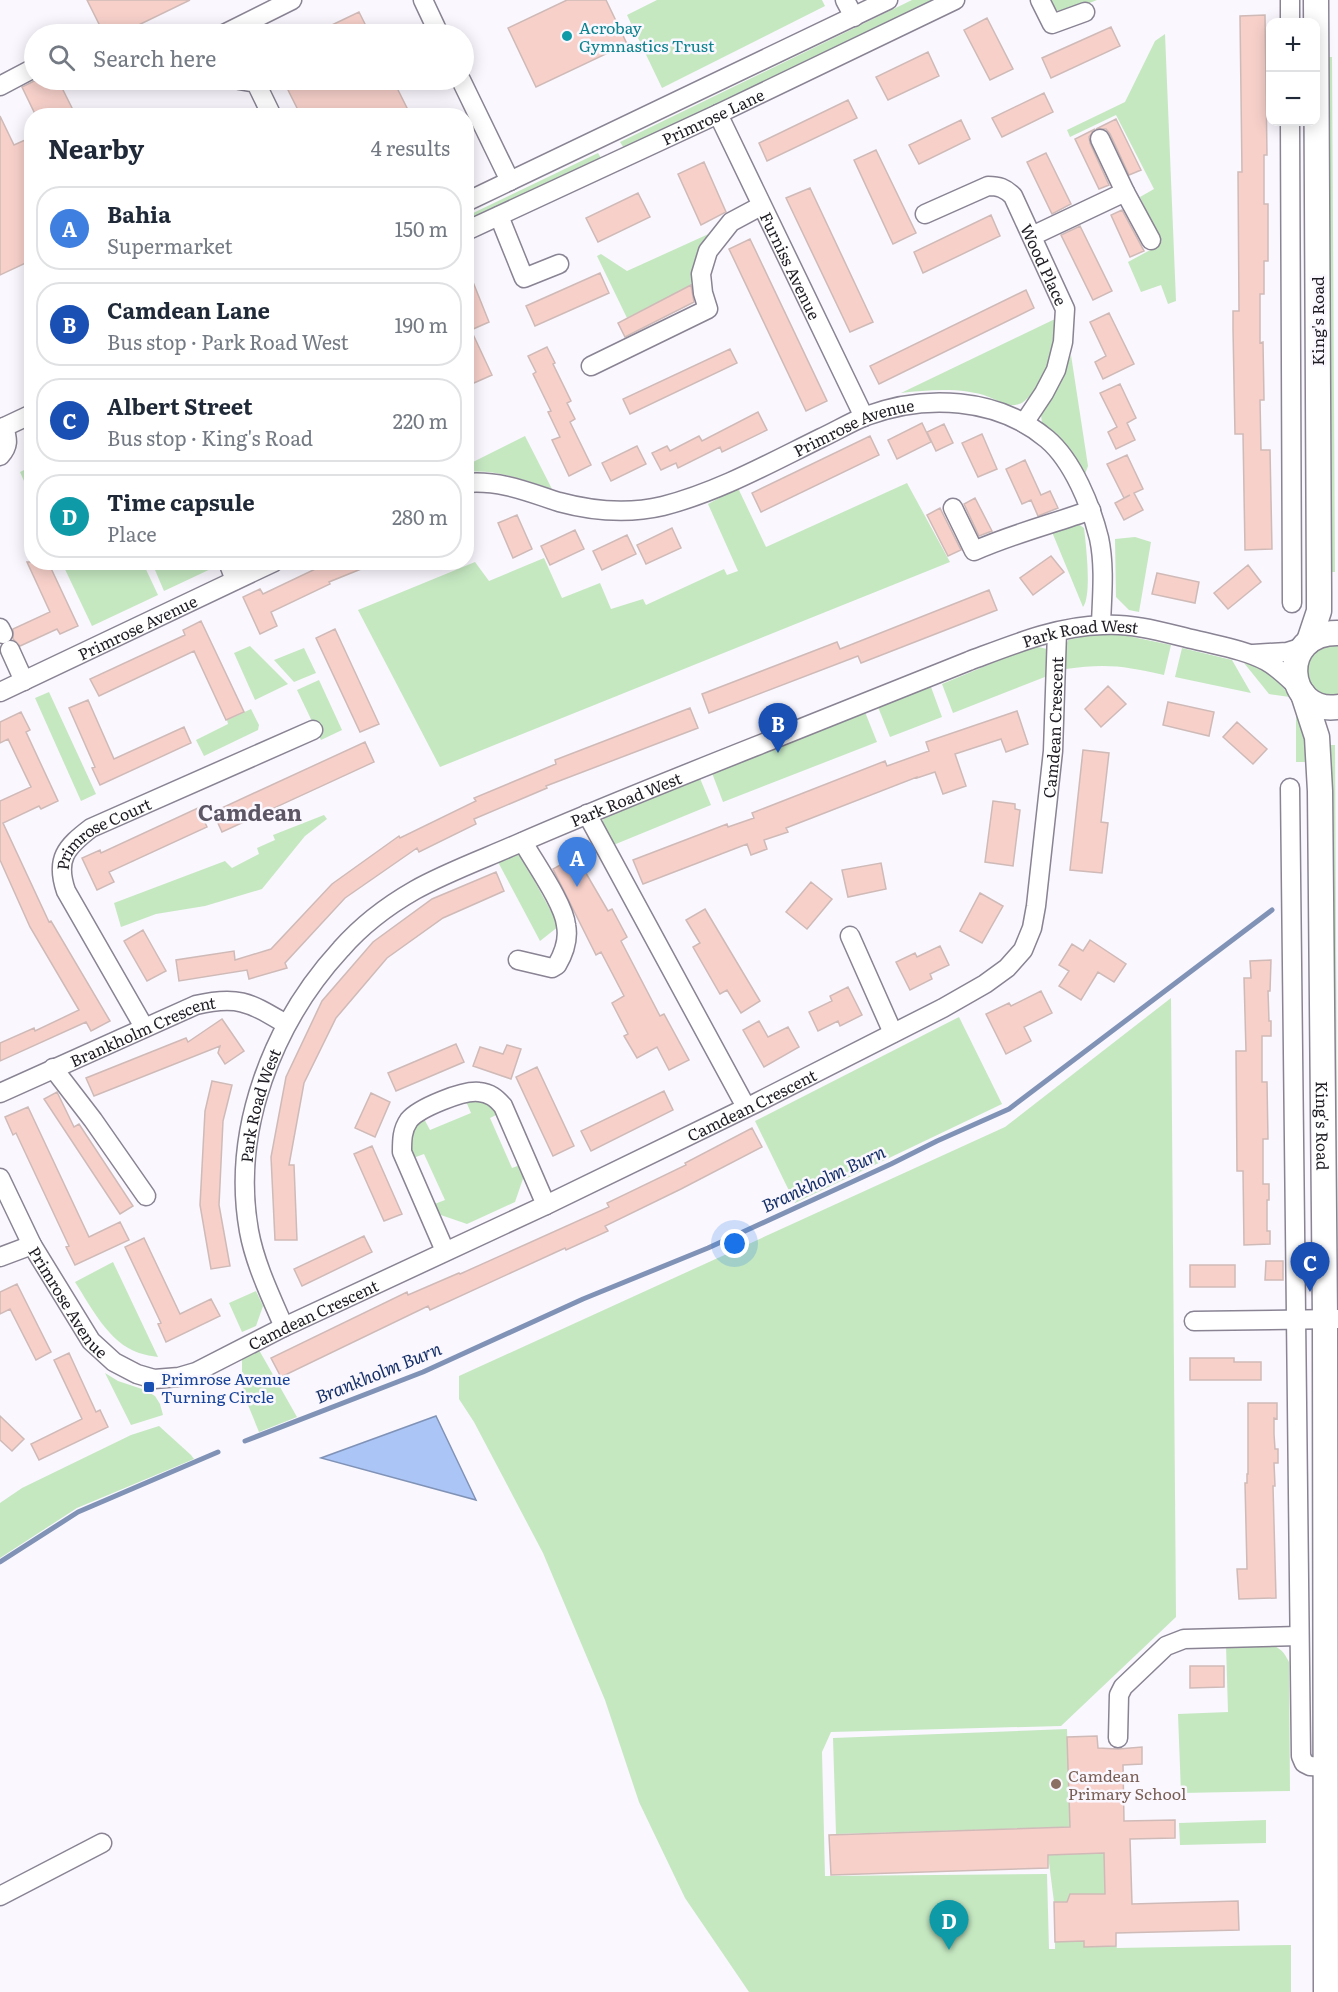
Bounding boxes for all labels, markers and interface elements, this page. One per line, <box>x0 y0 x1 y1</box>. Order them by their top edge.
place label: Acrobay Gymnastics Trust <box>579 15 715 57</box>
map controls <box>1266 18 1320 126</box>
button: + <box>1266 18 1320 72</box>
search box <box>24 24 474 90</box>
marker: Acrobay Gymnastics Trust <box>560 29 574 43</box>
icon: search <box>45 41 78 74</box>
text: Search here <box>93 41 216 74</box>
button: − <box>1266 72 1320 126</box>
street label: Primrose Lane <box>657 82 768 151</box>
text: Nearby <box>48 128 144 167</box>
text: 4 results <box>371 132 450 162</box>
text: Bahia <box>107 197 171 230</box>
street label: Furniss Avenue <box>755 207 827 323</box>
text: A <box>62 213 77 243</box>
text: 150 m <box>395 213 448 243</box>
street label: Wood Place <box>1015 220 1074 309</box>
text: Supermarket <box>107 230 233 260</box>
street label: King's Road <box>1305 276 1329 366</box>
text: Camdean Lane <box>107 293 270 326</box>
text: B <box>63 309 76 339</box>
text: 190 m <box>394 309 448 339</box>
text: Bus stop · Park Road West <box>107 326 349 356</box>
text: Albert Street <box>107 389 253 422</box>
street label: Primrose Avenue <box>789 392 916 462</box>
text: C <box>62 405 77 435</box>
text: 220 m <box>393 405 448 435</box>
text: Bus stop · King's Road <box>107 422 313 452</box>
text: Time capsule <box>107 485 255 518</box>
text: D <box>62 501 77 531</box>
text: 280 m <box>392 501 448 531</box>
text: Place <box>107 518 157 548</box>
street label: Primrose Avenue <box>74 588 201 665</box>
street label: Park Road West <box>1019 613 1141 653</box>
street label: Camdean Crescent <box>1036 656 1068 799</box>
pin: B <box>758 704 798 753</box>
street label: Park Road West <box>566 765 685 832</box>
street label: Primrose Court <box>50 791 155 871</box>
district label: Camdean <box>198 795 302 828</box>
pin: A <box>558 838 596 887</box>
street label: Brankholm Crescent <box>66 989 218 1072</box>
street label: Park Road West <box>234 1044 286 1164</box>
street label: Camdean Crescent <box>683 1062 821 1147</box>
street label: King's Road <box>1311 1081 1336 1171</box>
water label: Brankholm Burn <box>757 1137 890 1219</box>
your location <box>720 1229 749 1258</box>
street label: Primrose Avenue <box>23 1241 114 1363</box>
pin: C <box>1290 1242 1330 1292</box>
street label: Camdean Crescent <box>244 1273 382 1356</box>
water label: Brankholm Burn <box>311 1334 445 1410</box>
place label: Primrose Avenue Turning Circle <box>161 1366 290 1408</box>
marker: Primrose Avenue Turning Circle <box>142 1380 156 1394</box>
place label: Camdean Primary School <box>1068 1763 1186 1805</box>
marker: Camdean Primary School <box>1049 1777 1063 1791</box>
pin: D <box>930 1900 968 1950</box>

